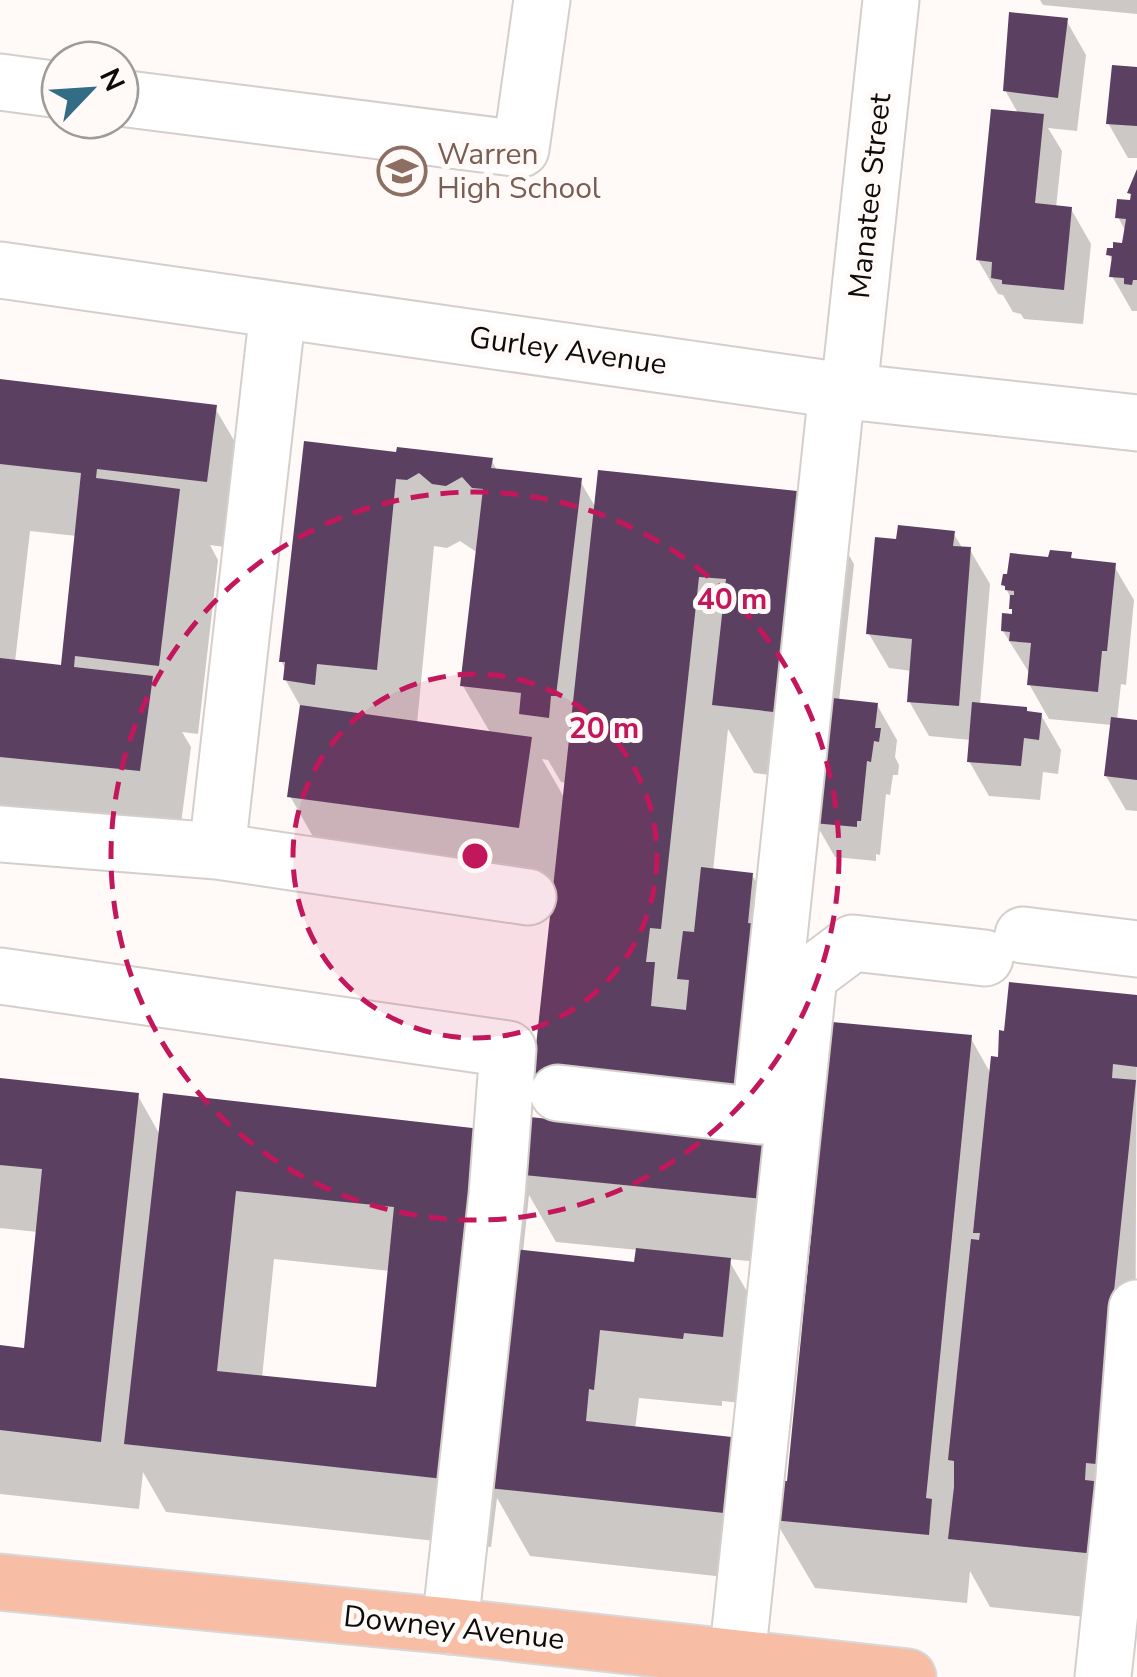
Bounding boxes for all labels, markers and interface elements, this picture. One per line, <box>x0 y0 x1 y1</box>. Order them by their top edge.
north arrow <box>40 40 140 140</box>
text: N <box>90 62 133 97</box>
street label: Manatee Street <box>839 91 901 301</box>
place label: Warren High School <box>437 134 601 209</box>
school or university icon: Warren High School <box>376 145 428 197</box>
street label: Gurley Avenue <box>467 317 669 385</box>
text: 40 m <box>697 579 767 620</box>
text: 20 m <box>569 708 639 749</box>
centre of rings <box>457 838 493 874</box>
street label: Downey Avenue <box>341 1596 567 1660</box>

